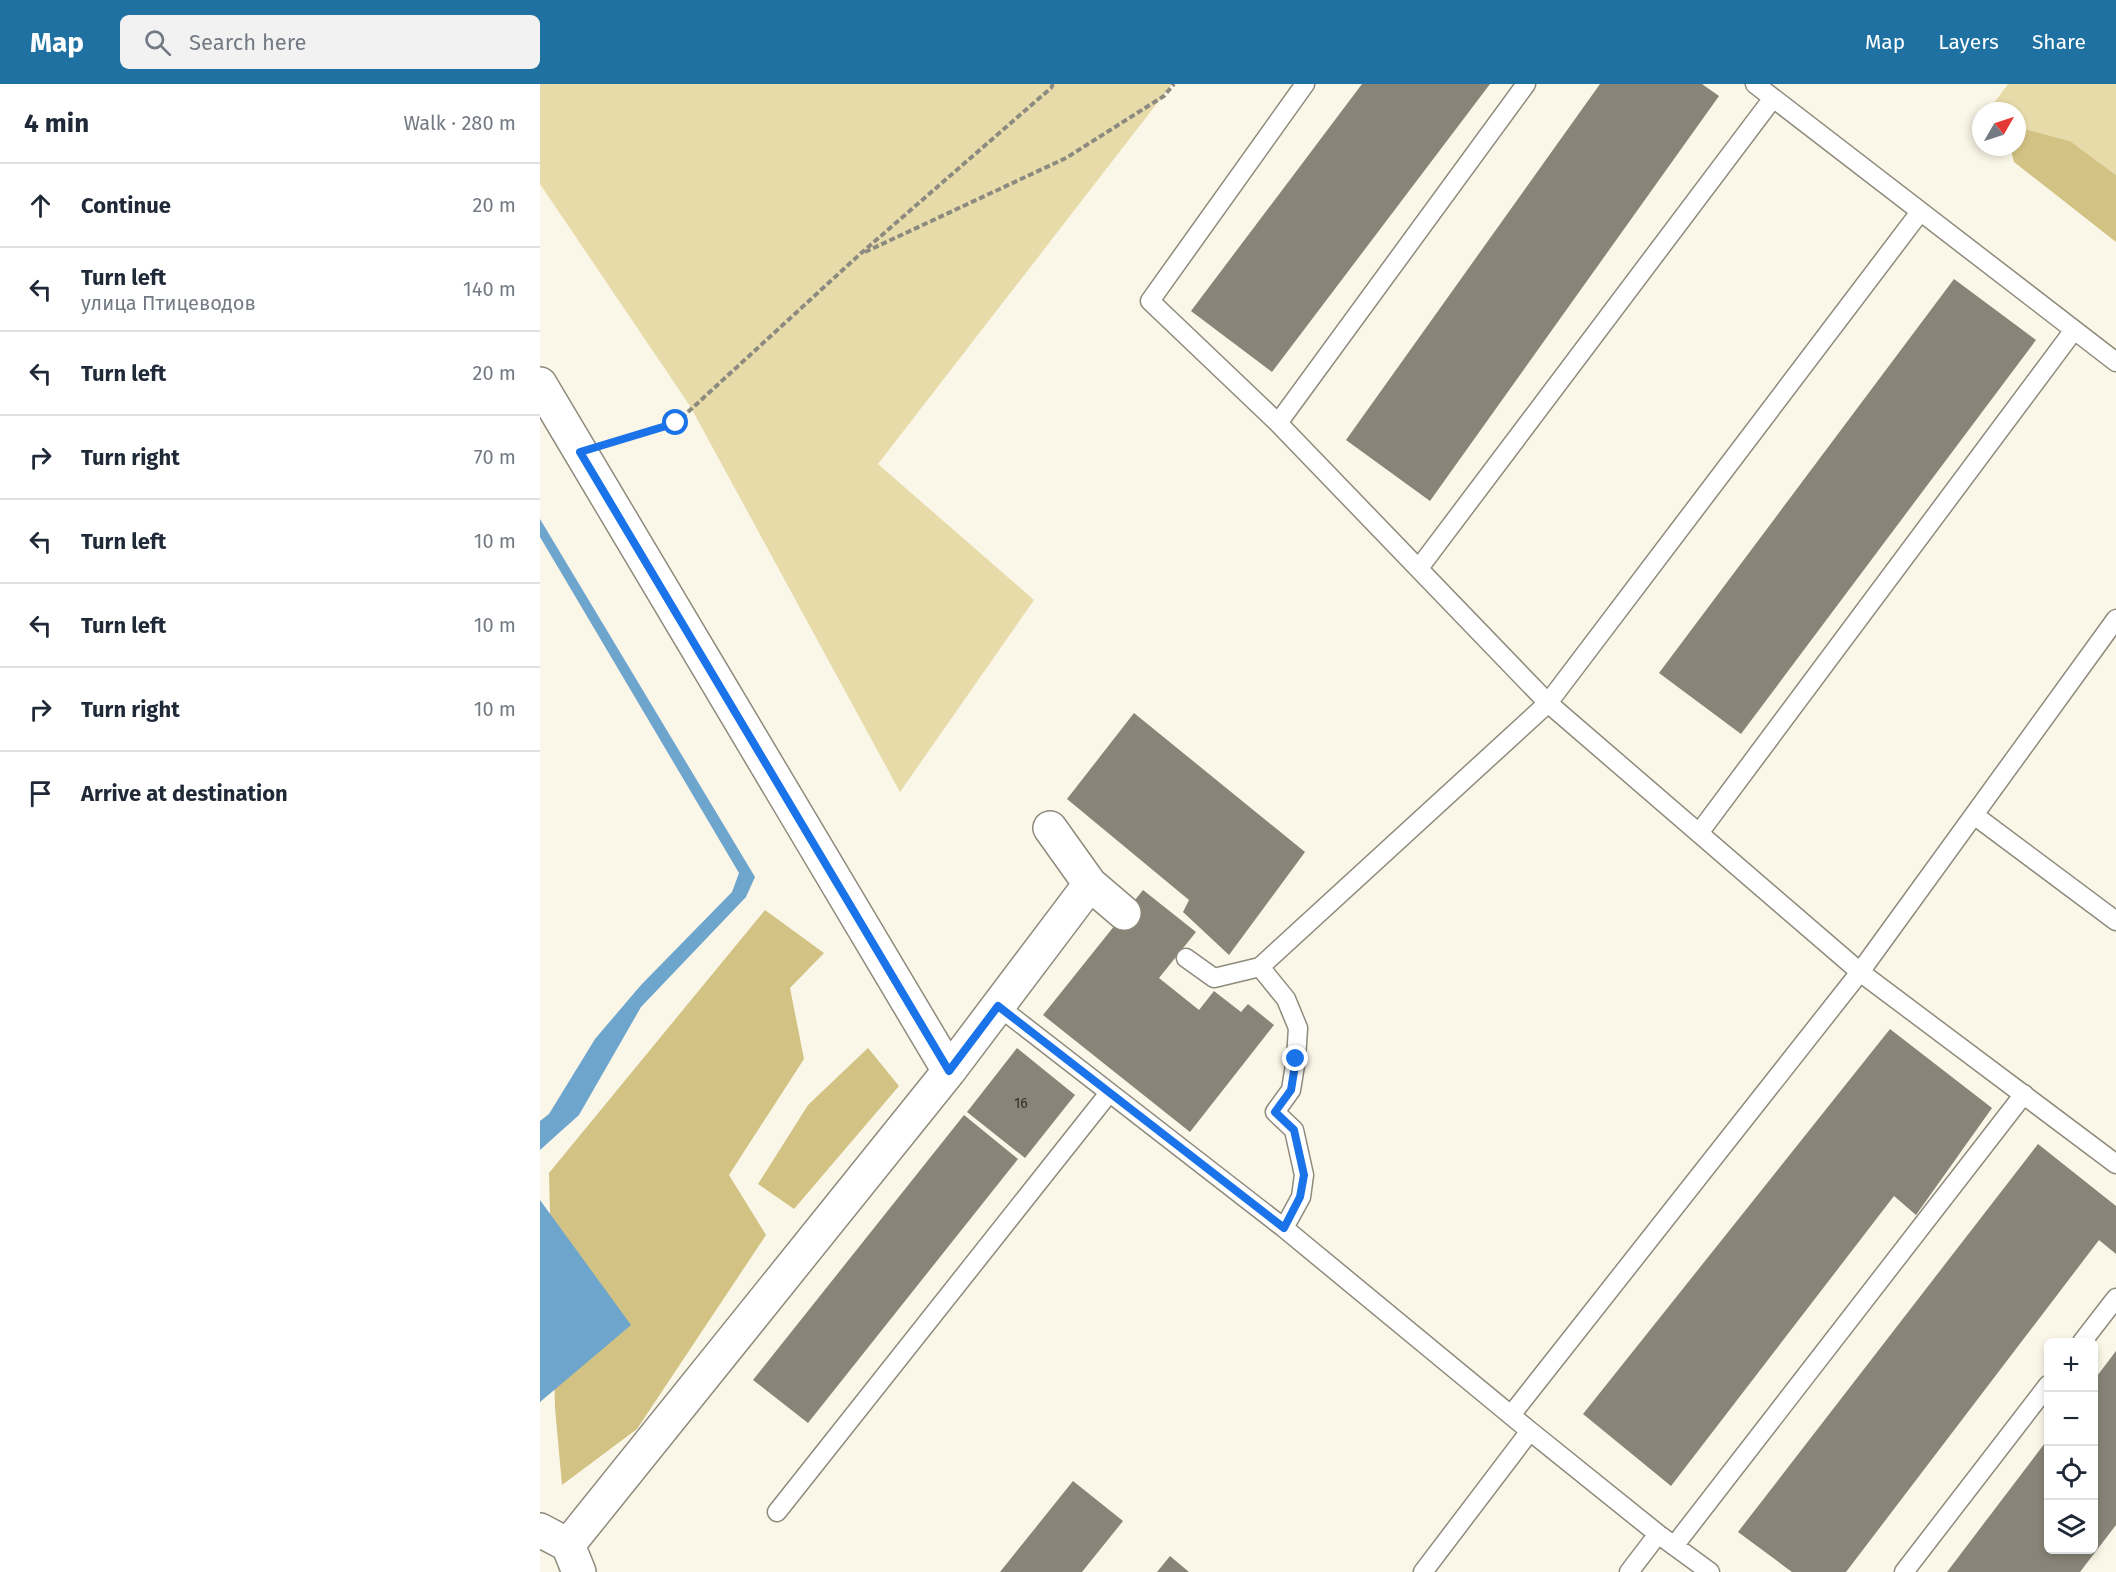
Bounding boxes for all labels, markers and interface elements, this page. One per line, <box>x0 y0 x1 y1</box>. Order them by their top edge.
search box <box>120 15 540 69</box>
text: Map <box>30 26 84 59</box>
icon: search <box>141 26 174 59</box>
text: Search here <box>189 29 307 56</box>
text: Map <box>1865 29 1905 55</box>
text: Layers <box>1938 29 1999 55</box>
text: Share <box>2032 29 2086 55</box>
north arrow <box>1972 102 2026 156</box>
text: 4 min <box>24 108 89 139</box>
text: Walk · 280 m <box>403 111 516 135</box>
icon: ahead <box>24 189 57 222</box>
text: Continue <box>81 192 171 219</box>
text: 20 m <box>473 193 516 217</box>
text: Turn left <box>81 264 166 291</box>
icon: left <box>24 273 57 306</box>
text: 140 m <box>463 277 516 301</box>
text: улица Птицеводов <box>81 291 256 315</box>
icon: left <box>24 357 57 390</box>
text: Turn left <box>81 360 166 387</box>
text: 20 m <box>473 361 516 385</box>
route start <box>662 409 688 435</box>
icon: right <box>24 441 57 474</box>
text: Turn right <box>81 444 180 471</box>
text: 70 m <box>474 445 516 469</box>
icon: left <box>24 525 57 558</box>
text: Turn left <box>81 528 166 555</box>
text: 10 m <box>474 529 516 553</box>
icon: left <box>24 609 57 642</box>
text: Turn left <box>81 612 166 639</box>
text: 10 m <box>474 613 516 637</box>
icon: right <box>24 693 57 726</box>
text: Turn right <box>81 696 180 723</box>
text: 10 m <box>474 697 516 721</box>
icon: arrive <box>24 777 57 810</box>
text: Arrive at destination <box>81 780 288 807</box>
route end <box>1282 1045 1308 1071</box>
house number: 16 <box>1014 1095 1028 1112</box>
map controls <box>2044 1338 2098 1554</box>
button: + <box>2044 1338 2098 1392</box>
button: − <box>2044 1392 2098 1446</box>
button: locate <box>2044 1446 2098 1500</box>
button: layers <box>2044 1500 2098 1554</box>

